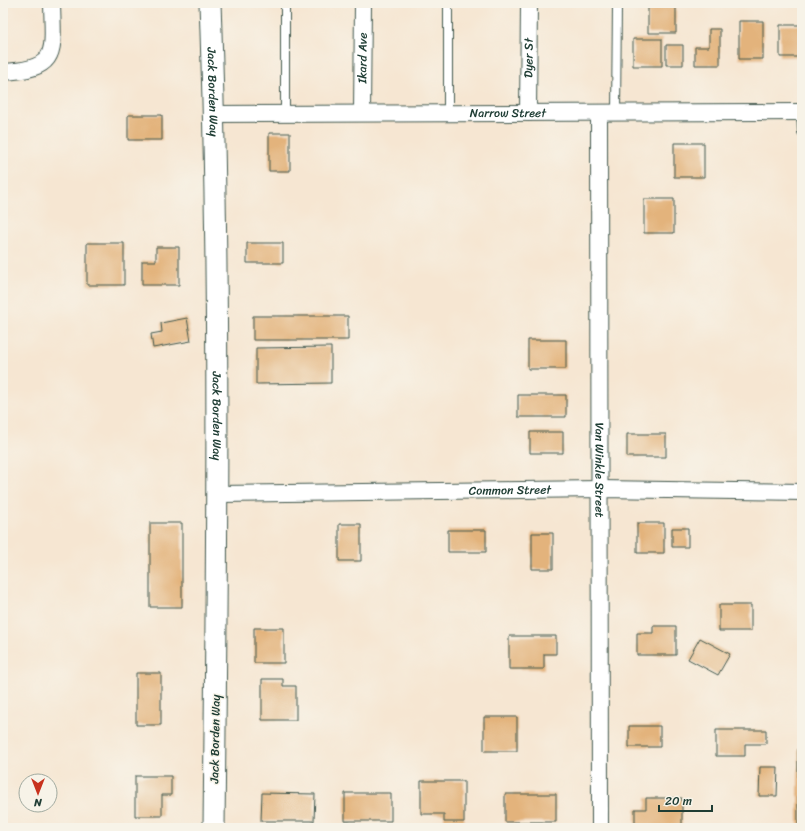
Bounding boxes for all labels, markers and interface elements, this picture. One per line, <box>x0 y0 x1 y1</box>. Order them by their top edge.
street label: Ikard Ave <box>351 32 374 85</box>
street label: Dyer St <box>517 37 540 78</box>
street label: Jack Borden Way <box>200 46 225 138</box>
street label: Narrow Street <box>470 102 547 124</box>
street label: Jack Borden Way <box>206 370 228 461</box>
street label: Van Winkle Street <box>588 422 611 518</box>
street label: Common Street <box>469 479 552 502</box>
street label: Jack Borden Way <box>203 693 227 785</box>
north arrow <box>18 773 58 813</box>
scale bar <box>659 787 712 813</box>
text: 20 m <box>665 790 692 812</box>
text: N <box>34 793 43 812</box>

